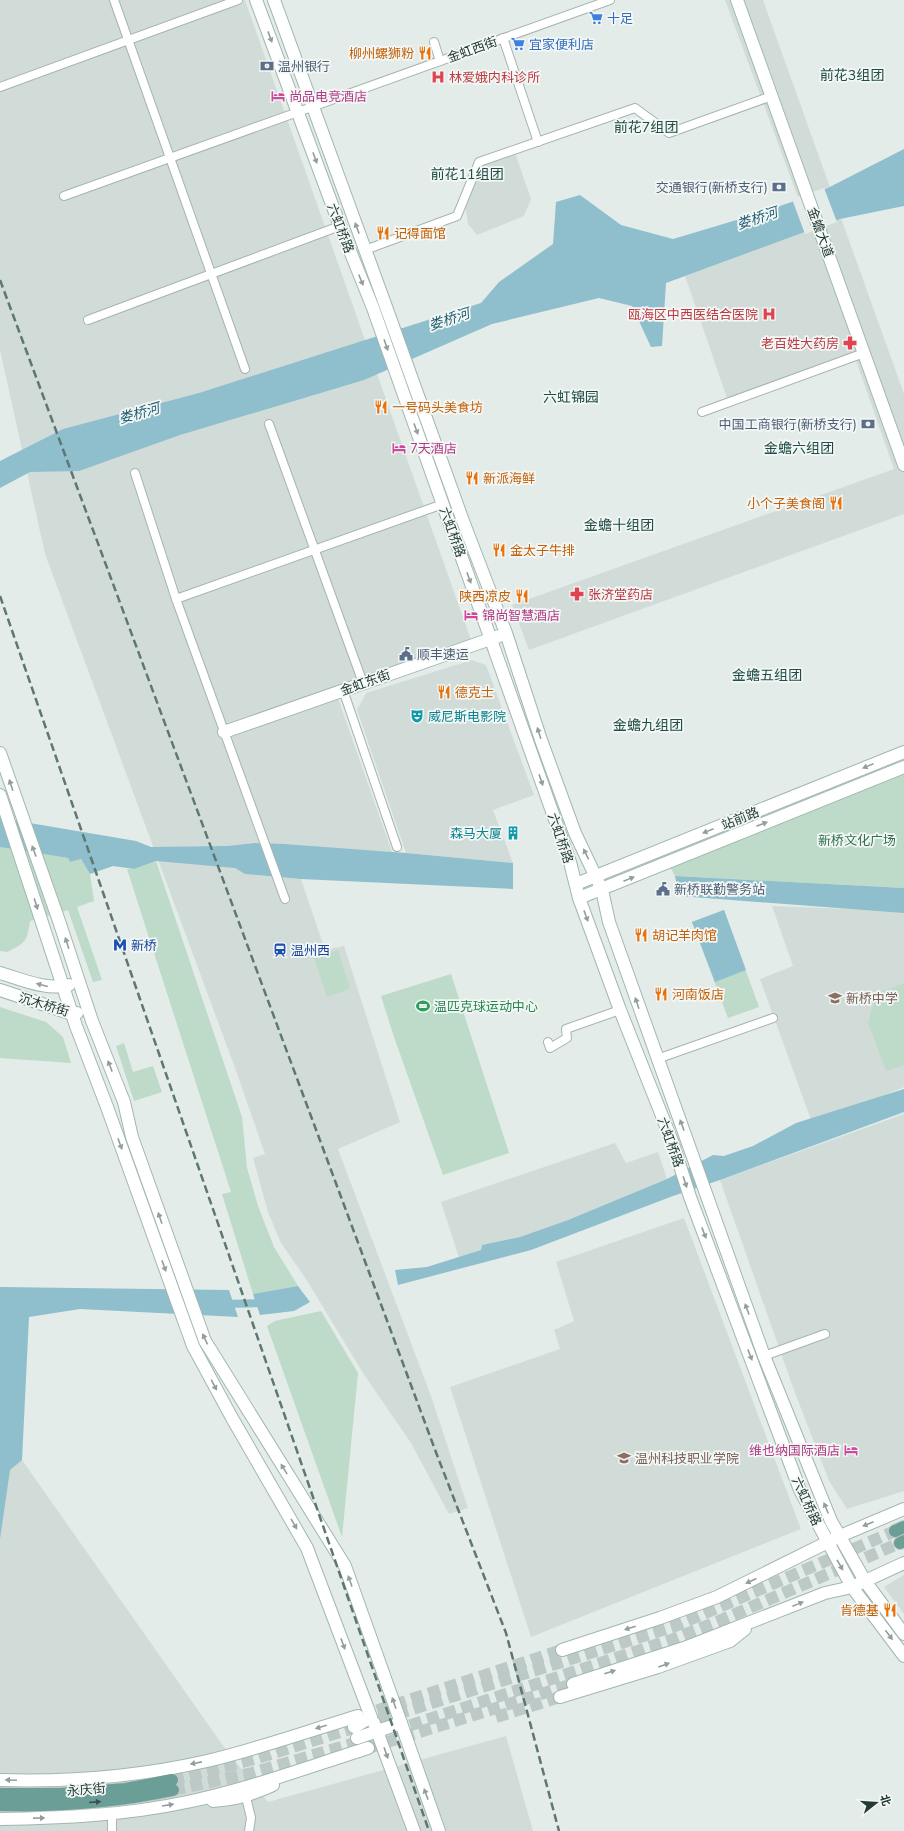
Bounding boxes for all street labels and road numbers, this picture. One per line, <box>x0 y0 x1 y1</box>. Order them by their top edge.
street label: 金虹西街 <box>445 33 500 67</box>
street label: 六虹桥路 <box>322 201 358 256</box>
street label: 金蟾大道 <box>803 205 837 260</box>
street label: 六虹桥路 <box>435 505 469 560</box>
street label: 金虹东街 <box>338 666 393 700</box>
street label: 站前路 <box>719 803 762 835</box>
street label: 六虹桥路 <box>543 811 577 866</box>
street label: 沉木桥街 <box>16 989 71 1021</box>
street label: 六虹桥路 <box>653 1115 687 1170</box>
street label: 六虹桥路 <box>787 1474 825 1529</box>
street label: 永庆街 <box>66 1779 106 1801</box>

